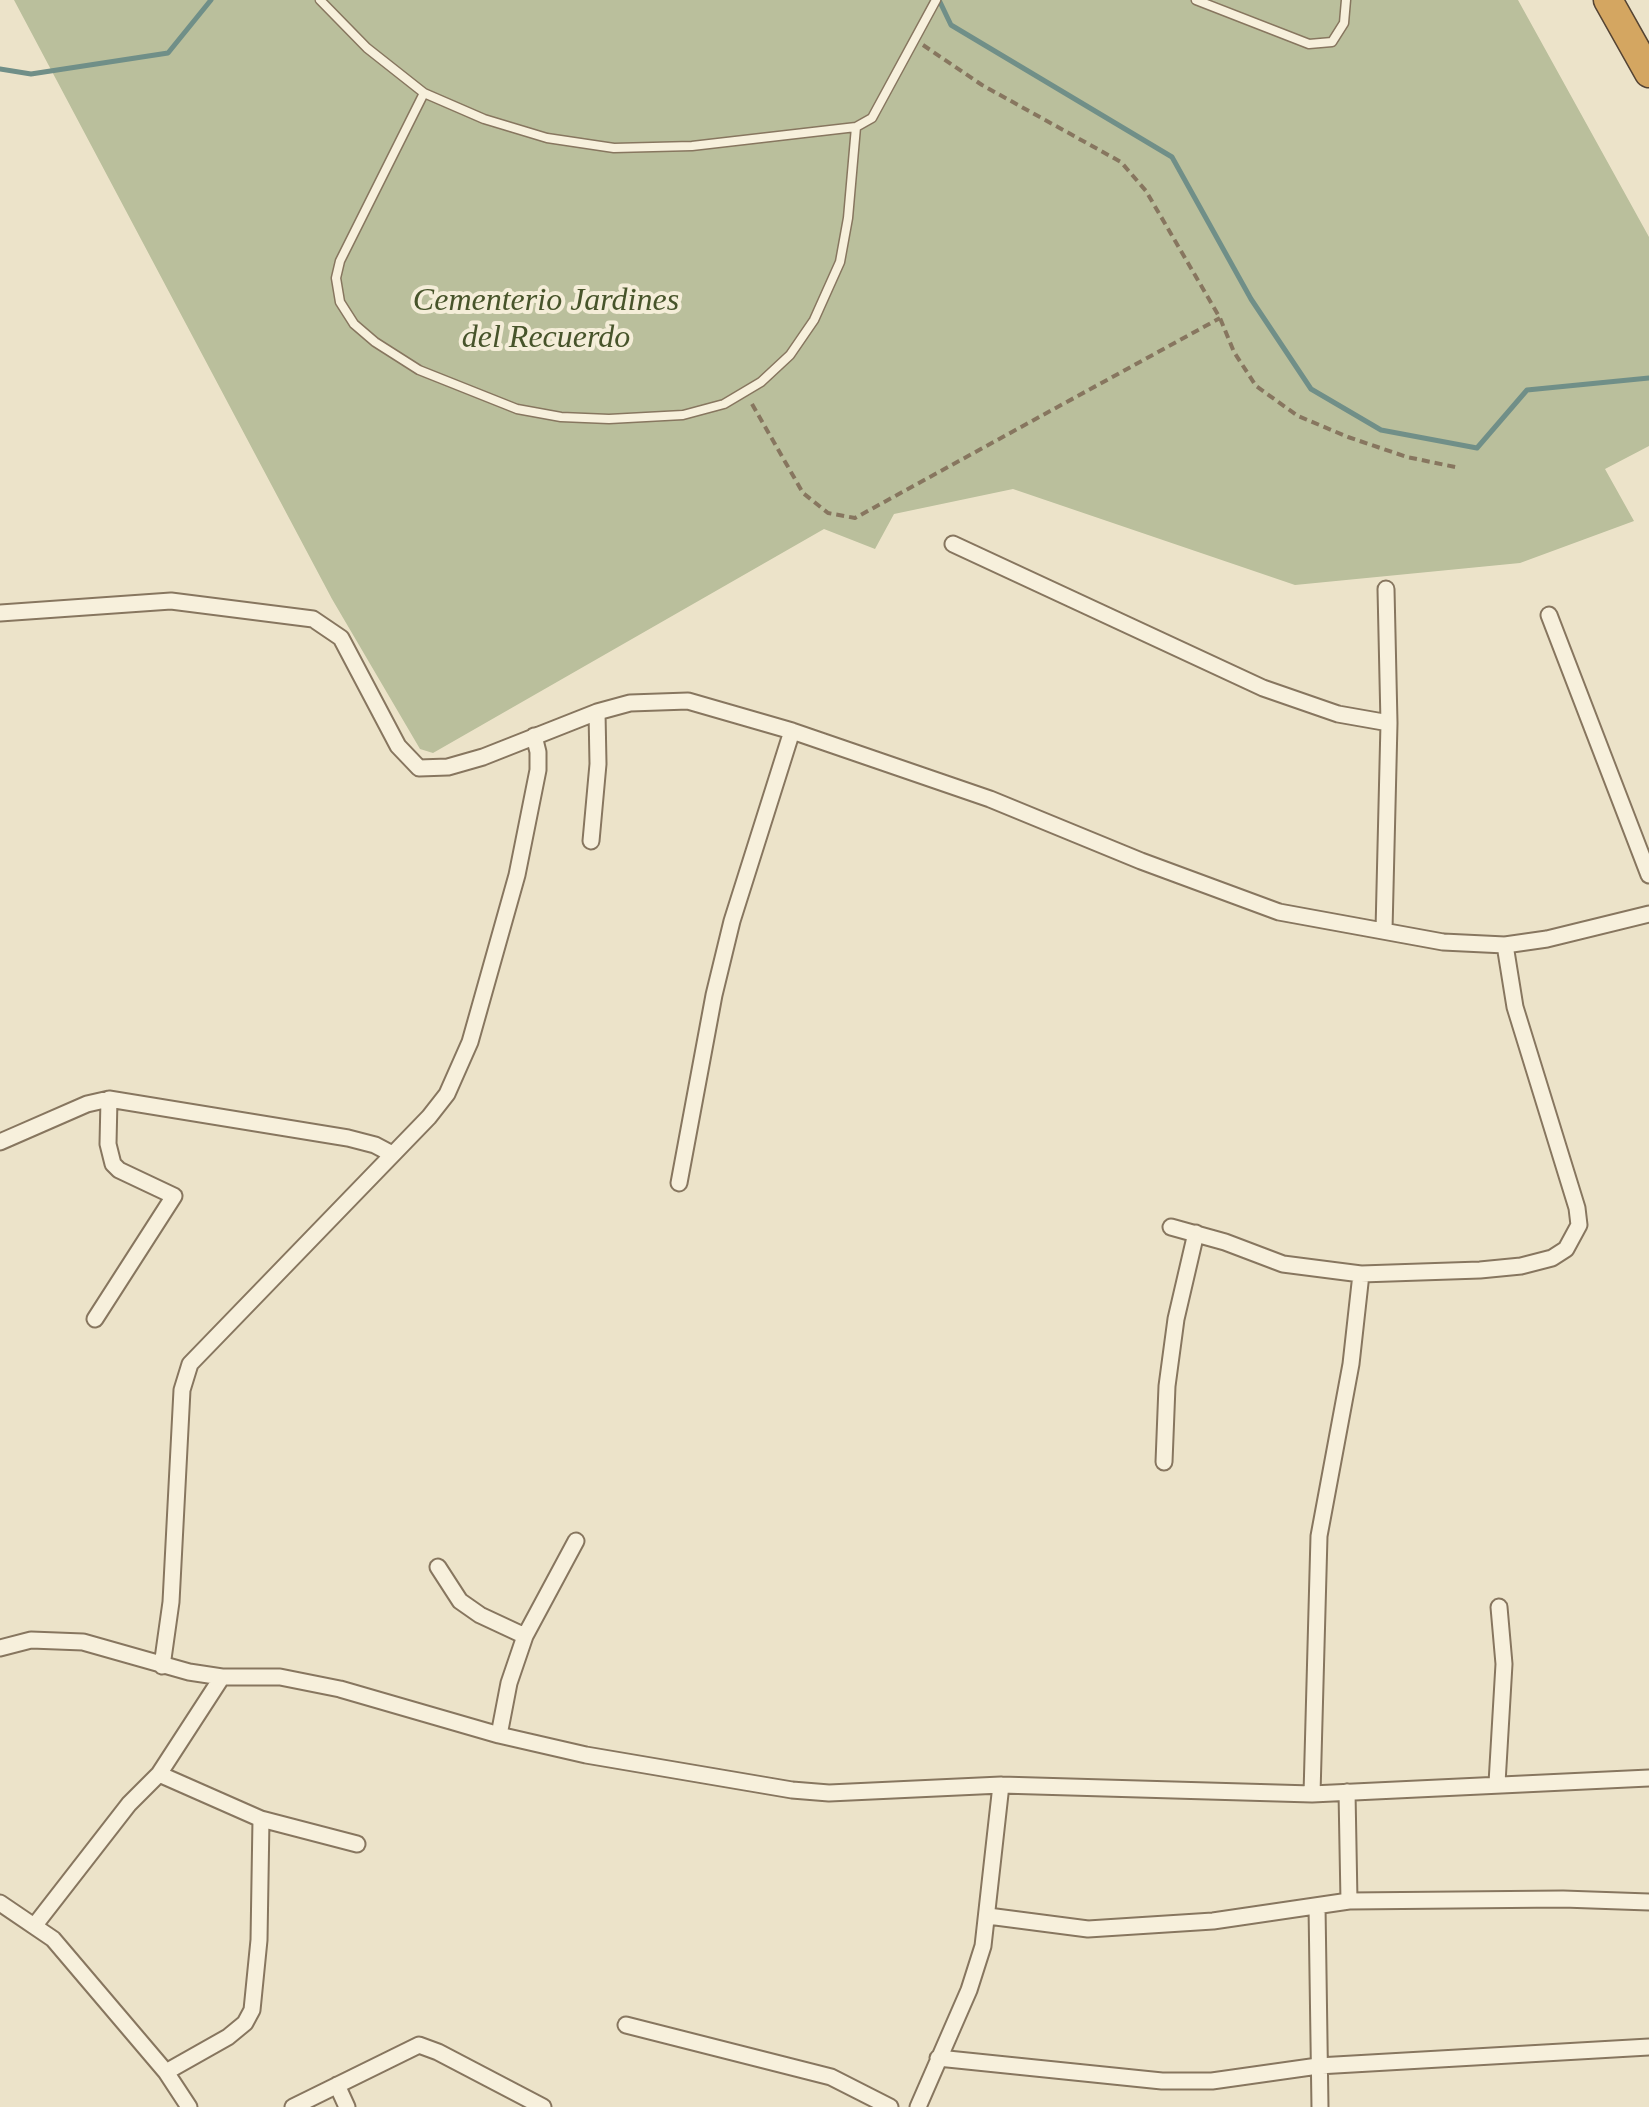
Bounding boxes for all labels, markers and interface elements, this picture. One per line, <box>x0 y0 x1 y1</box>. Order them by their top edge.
park label: Cementerio Jardines del Recuerdo <box>413 283 679 358</box>

